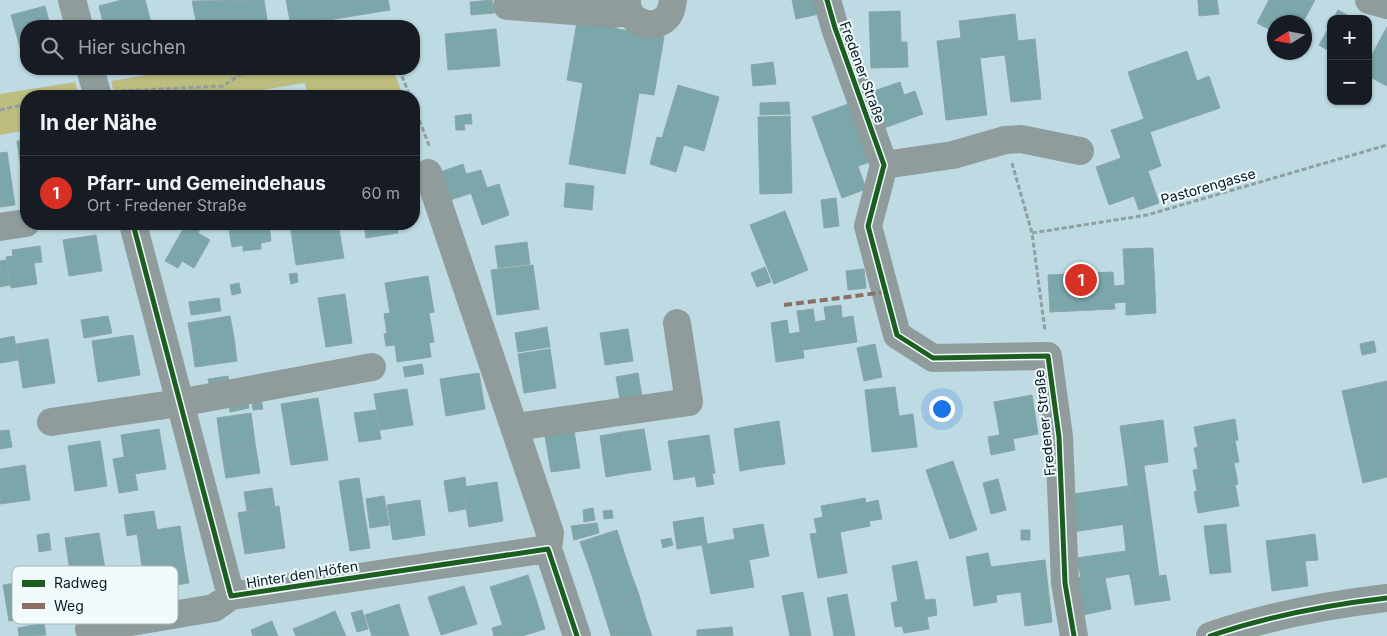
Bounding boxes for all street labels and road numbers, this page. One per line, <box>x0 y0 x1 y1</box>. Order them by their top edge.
street label: Fredener Straße <box>837 19 889 125</box>
street label: Pastorengasse <box>1159 164 1257 208</box>
street label: Fredener Straße <box>1030 369 1058 477</box>
street label: Hinter den Höfen <box>245 557 359 591</box>

